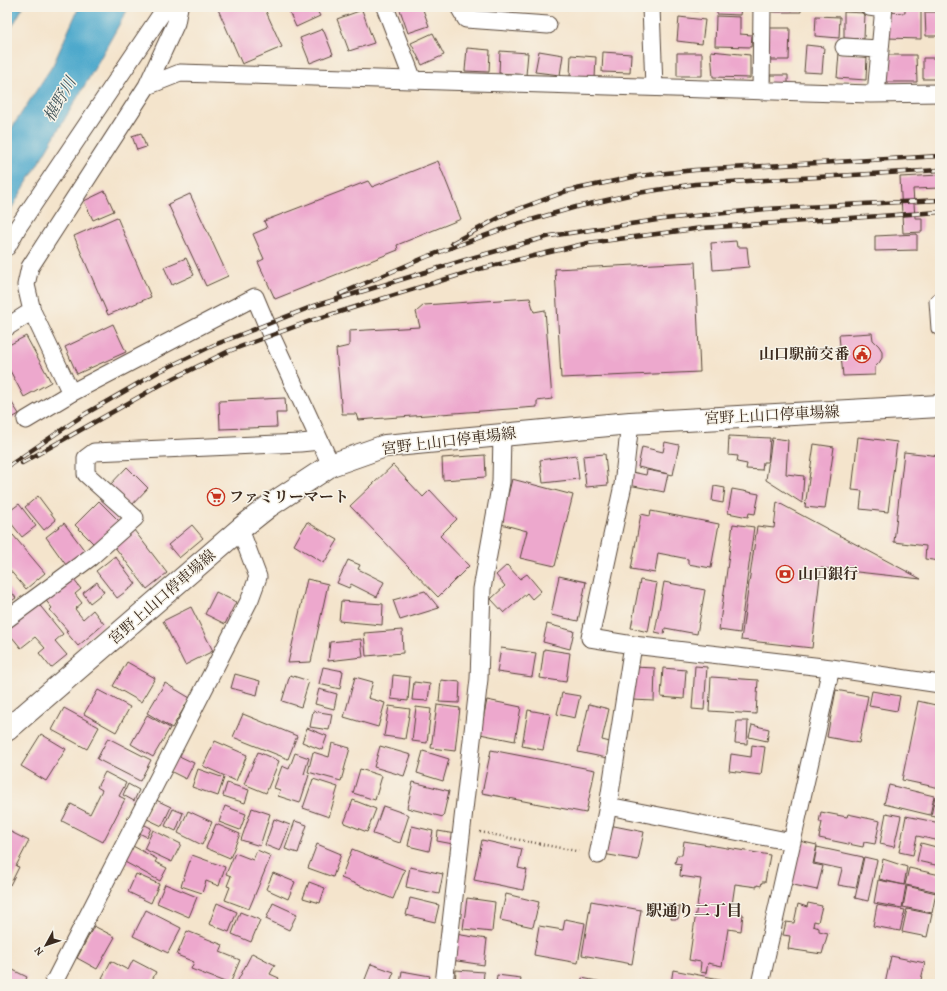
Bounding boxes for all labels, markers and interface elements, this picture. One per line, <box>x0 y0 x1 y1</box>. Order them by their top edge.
water label: 椹野川 <box>37 70 82 126</box>
place label: 山口駅前交番 <box>759 343 850 364</box>
public building icon: 山口駅前交番 <box>852 344 872 364</box>
street label: 宮野上山口停車場線 <box>704 400 840 429</box>
street label: 宮野上山口停車場線 <box>381 422 517 459</box>
place label: ファミリーマート <box>229 486 349 507</box>
supermarket icon: ファミリーマート <box>206 487 226 507</box>
street label: 宮野上山口停車場線 <box>104 544 220 649</box>
place label: 山口銀行 <box>798 563 858 584</box>
bank icon: 山口銀行 <box>775 564 795 584</box>
district label: 駅通り二丁目 <box>646 898 742 922</box>
north arrow <box>26 925 66 965</box>
text: N <box>29 943 47 959</box>

